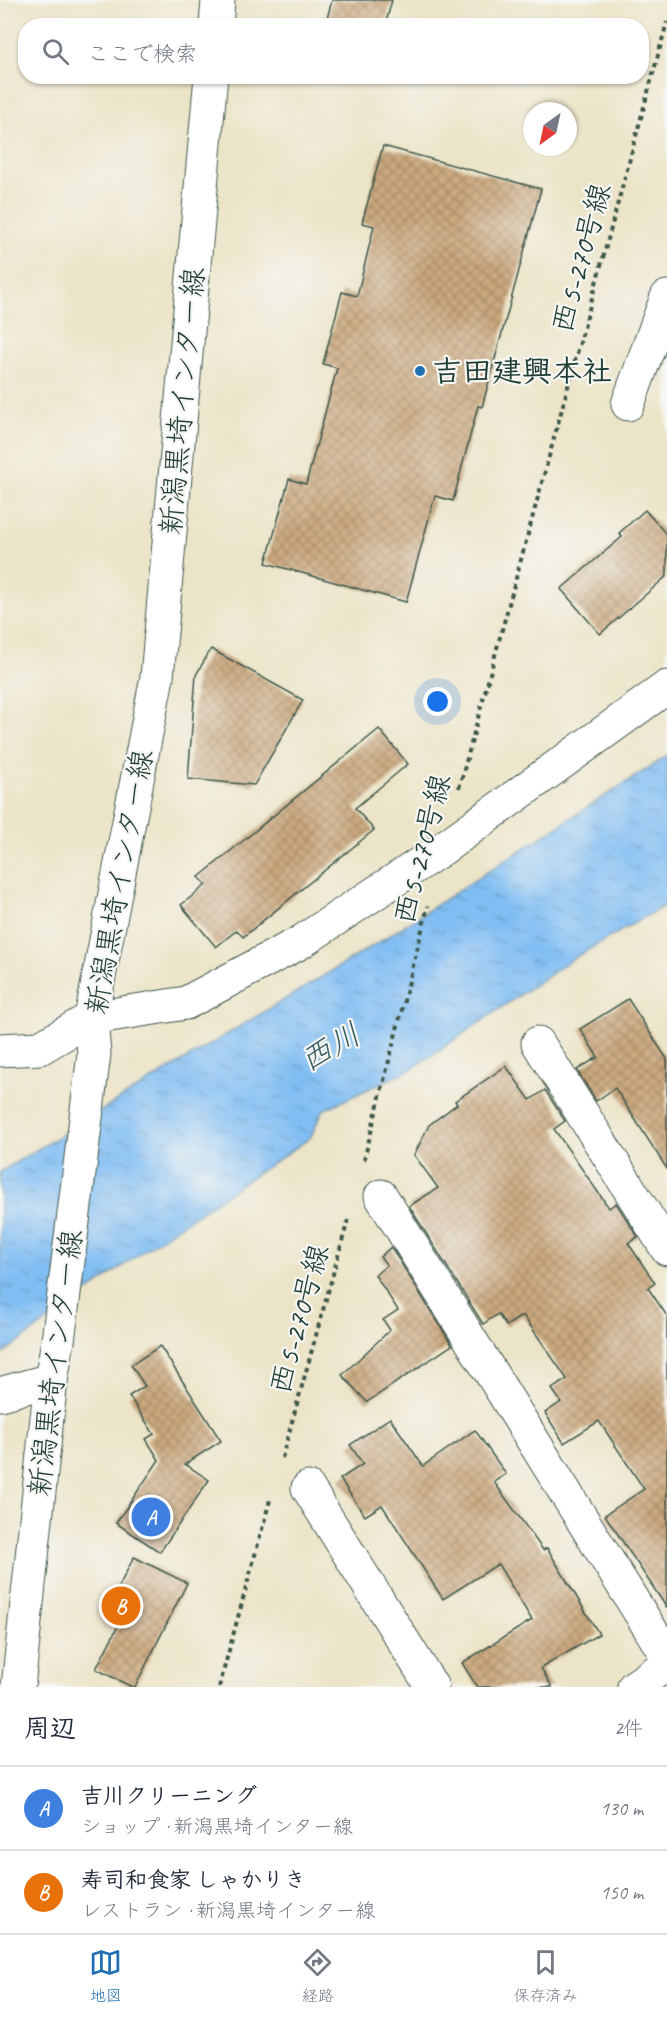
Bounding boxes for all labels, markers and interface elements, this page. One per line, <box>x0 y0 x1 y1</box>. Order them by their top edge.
search box <box>18 18 649 84</box>
icon: search <box>39 35 72 68</box>
text: ここで検索 <box>87 40 197 68</box>
north arrow <box>523 102 577 156</box>
street label: 西5-270号線 <box>543 179 619 337</box>
street label: 新潟黒埼インター線 <box>151 265 213 537</box>
place label: 吉田建興本社 <box>432 352 612 390</box>
marker: 吉田建興本社 <box>413 364 427 378</box>
your location <box>423 687 452 716</box>
street label: 新潟黒埼インター線 <box>77 746 161 1018</box>
street label: 西5-270号線 <box>385 770 459 928</box>
water label: 西川 <box>292 1014 368 1081</box>
street label: 新潟黒埼インター線 <box>20 1227 90 1499</box>
street label: 西5-270号線 <box>261 1240 337 1398</box>
pin: A <box>132 1494 170 1540</box>
pin: B <box>102 1584 140 1628</box>
text: 周辺 <box>24 1712 76 1745</box>
text: 2件 <box>614 1716 643 1741</box>
text: 吉川クリーニング <box>81 1782 257 1810</box>
text: A <box>38 1796 49 1821</box>
text: 130 m <box>600 1796 643 1821</box>
text: ショップ · 新潟黒埼インター線 <box>81 1814 353 1839</box>
text: 寿司和食家 しゃかりき <box>81 1866 306 1894</box>
text: B <box>38 1880 49 1905</box>
text: 150 m <box>600 1880 643 1905</box>
text: レストラン · 新潟黒埼インター線 <box>81 1898 375 1923</box>
tab: 地図 <box>89 1946 122 2006</box>
tab: 経路 <box>301 1946 334 2006</box>
tab: 保存済み <box>513 1946 577 2006</box>

